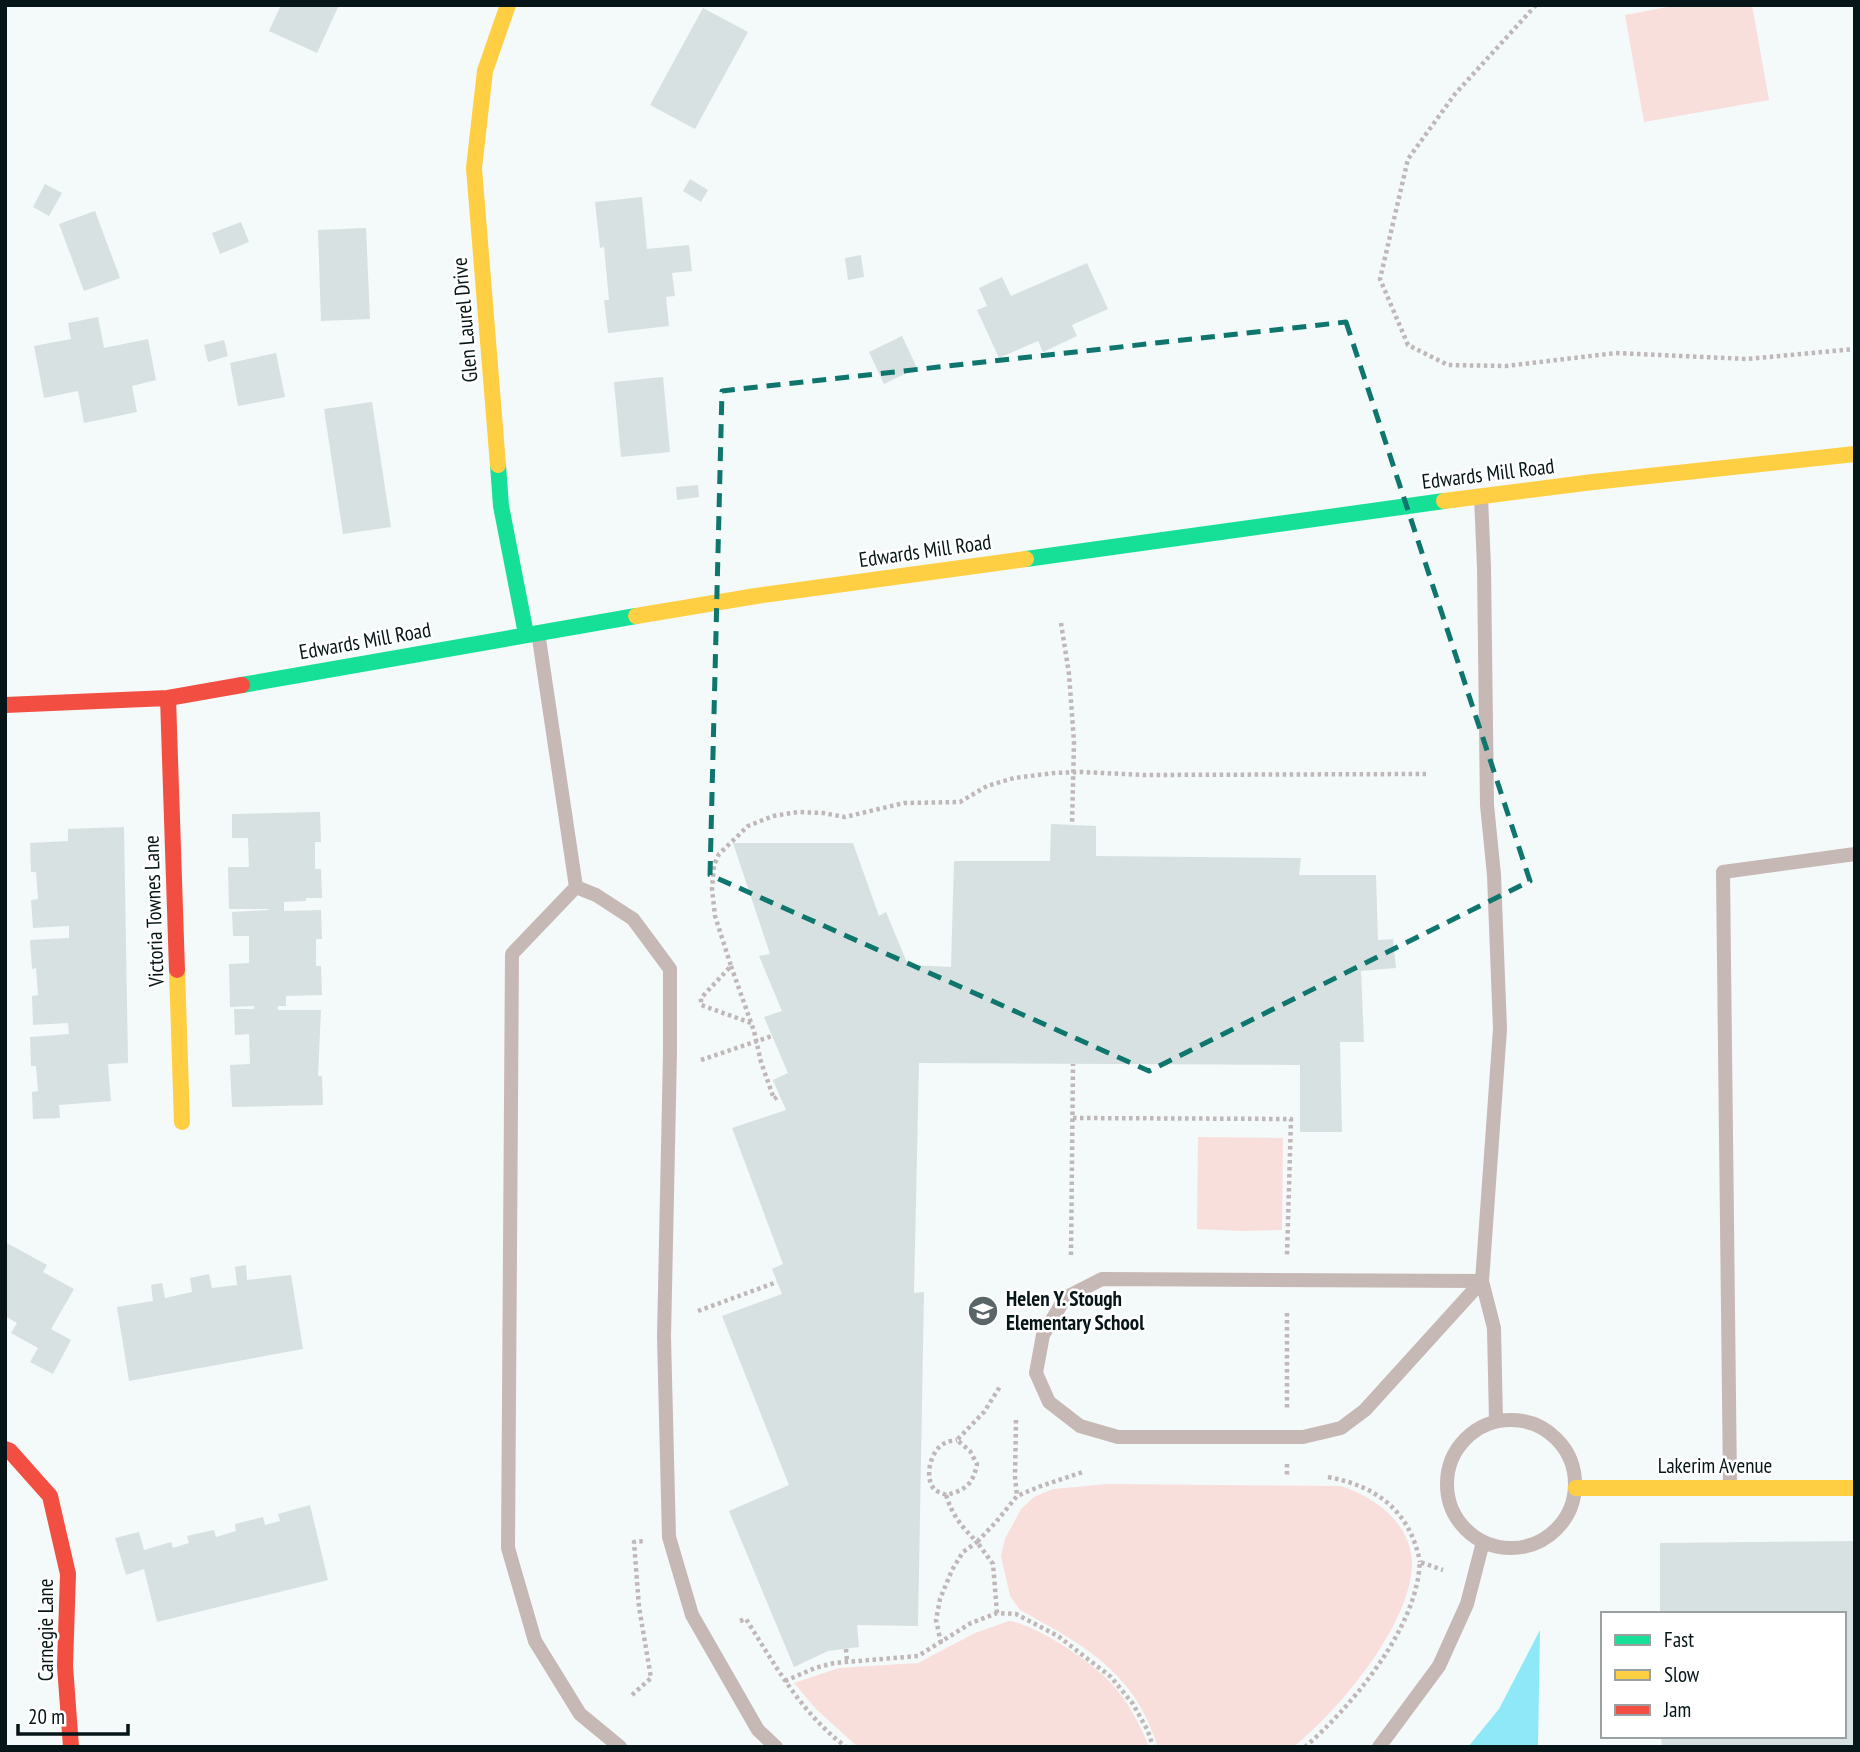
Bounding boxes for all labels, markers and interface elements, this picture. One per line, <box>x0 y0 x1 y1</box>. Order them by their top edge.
street label: Glen Laurel Drive <box>446 256 483 384</box>
street label: Edwards Mill Road <box>1420 452 1556 495</box>
street label: Edwards Mill Road <box>857 528 993 573</box>
street label: Edwards Mill Road <box>297 616 433 665</box>
street label: Victoria Townes Lane <box>137 835 170 988</box>
place label: Helen Y. Stough Elementary School <box>1006 1285 1145 1336</box>
school or university icon: Helen Y. Stough Elementary School <box>966 1294 1000 1328</box>
street label: Lakerim Avenue <box>1658 1452 1772 1479</box>
street label: Carnegie Lane <box>32 1579 59 1681</box>
legend <box>1601 1612 1846 1738</box>
text: Fast <box>1664 1626 1694 1653</box>
text: Slow <box>1664 1661 1700 1688</box>
scale bar <box>18 1692 128 1736</box>
text: Jam <box>1663 1696 1691 1723</box>
text: 20 m <box>28 1703 65 1730</box>

